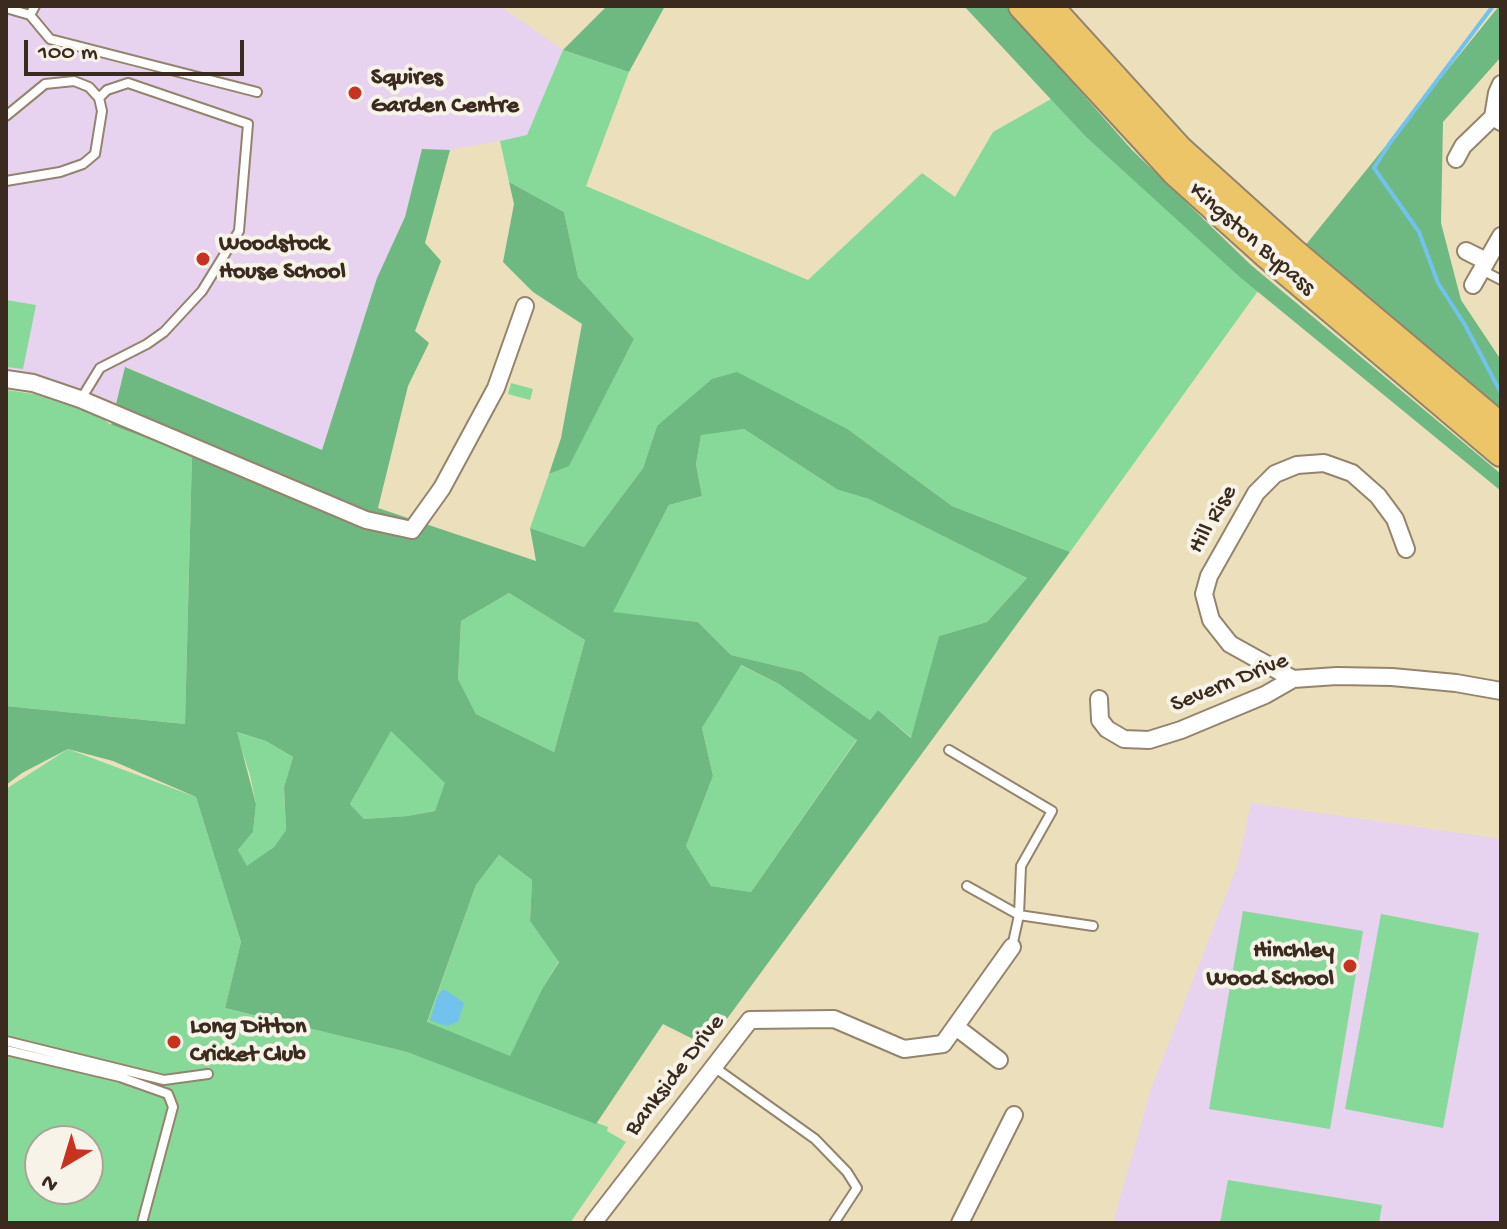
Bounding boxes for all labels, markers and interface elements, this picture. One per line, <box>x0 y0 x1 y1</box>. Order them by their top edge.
scale bar <box>28 24 248 74</box>
text: 100 m <box>38 39 98 68</box>
place label: Squires Garden Centre <box>371 65 519 121</box>
marker: Squires Garden Centre <box>346 84 364 102</box>
street label: Kingston Bypass <box>1182 177 1320 303</box>
place label: Woodstock House School <box>219 231 346 287</box>
marker: Woodstock House School <box>194 250 212 268</box>
street label: Hill Rise <box>1183 481 1245 559</box>
street label: Severn Drive <box>1167 647 1293 721</box>
place label: Hinchley Wood School <box>1207 938 1334 994</box>
marker: Hinchley Wood School <box>1341 957 1359 975</box>
street label: Bankside Drive <box>620 1010 732 1142</box>
place label: Long Ditton Cricket Club <box>190 1014 306 1070</box>
marker: Long Ditton Cricket Club <box>165 1033 183 1051</box>
north arrow <box>24 1125 104 1205</box>
text: N <box>37 1168 64 1197</box>

